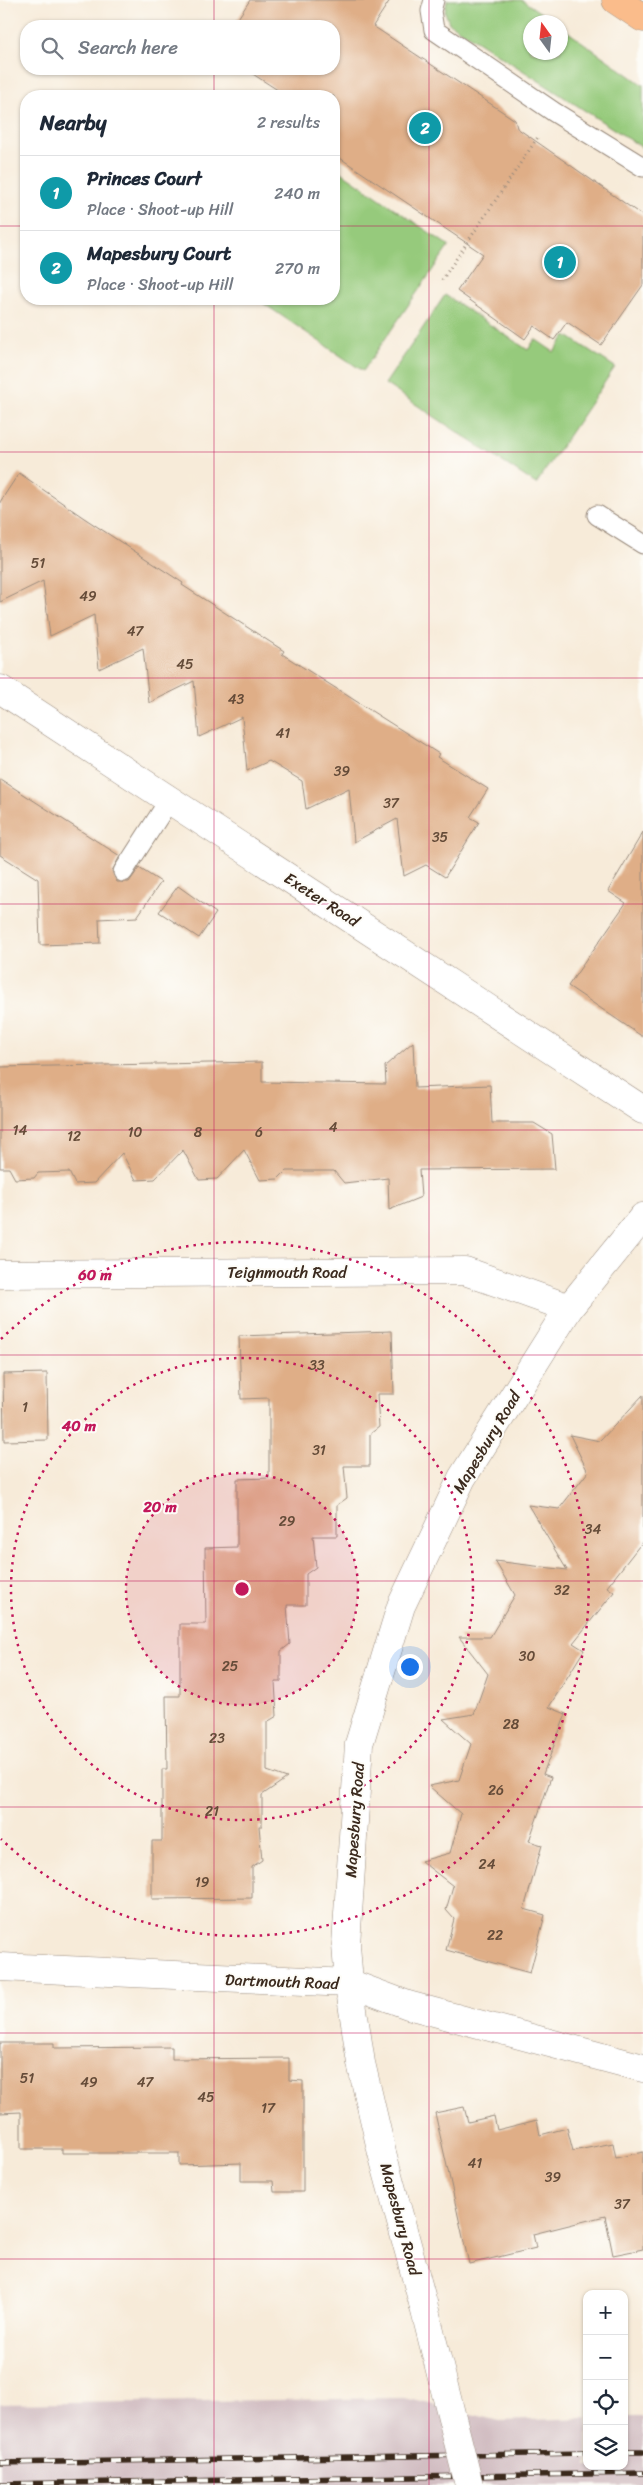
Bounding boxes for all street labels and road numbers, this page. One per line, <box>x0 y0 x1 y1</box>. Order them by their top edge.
street label: Exeter Road <box>278 864 367 936</box>
street label: Teignmouth Road <box>227 1258 348 1287</box>
street label: Mapesbury Road <box>444 1384 529 1499</box>
street label: Mapesbury Road <box>336 1760 373 1879</box>
street label: Dartmouth Road <box>225 1965 341 1998</box>
street label: Mapesbury Road <box>372 2160 430 2280</box>

